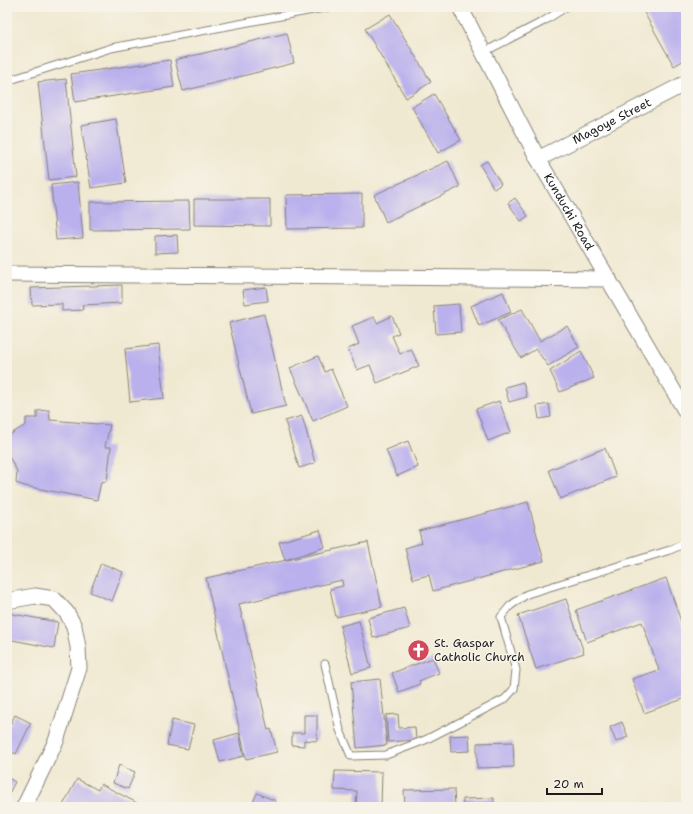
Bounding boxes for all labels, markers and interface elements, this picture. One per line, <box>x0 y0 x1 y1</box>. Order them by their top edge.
street label: Magoye Street <box>570 94 654 148</box>
street label: Kunduchi Road <box>540 170 598 253</box>
place label: St. Gaspar Catholic Church <box>434 635 525 665</box>
church icon: St. Gaspar Catholic Church <box>406 637 432 663</box>
scale bar <box>547 770 602 796</box>
text: 20 m <box>553 776 584 792</box>

